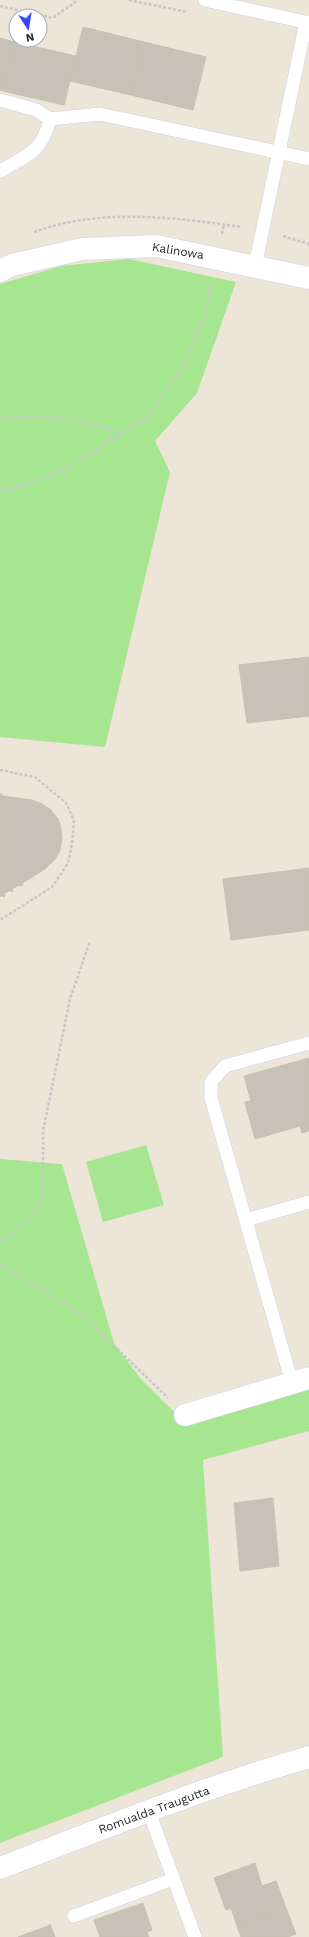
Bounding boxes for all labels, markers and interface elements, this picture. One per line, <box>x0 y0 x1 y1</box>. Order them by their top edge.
north arrow <box>8 8 48 48</box>
text: N <box>25 30 35 44</box>
street label: Kalinowa <box>151 240 205 262</box>
street label: Romualda Traugutta <box>96 1783 212 1837</box>

